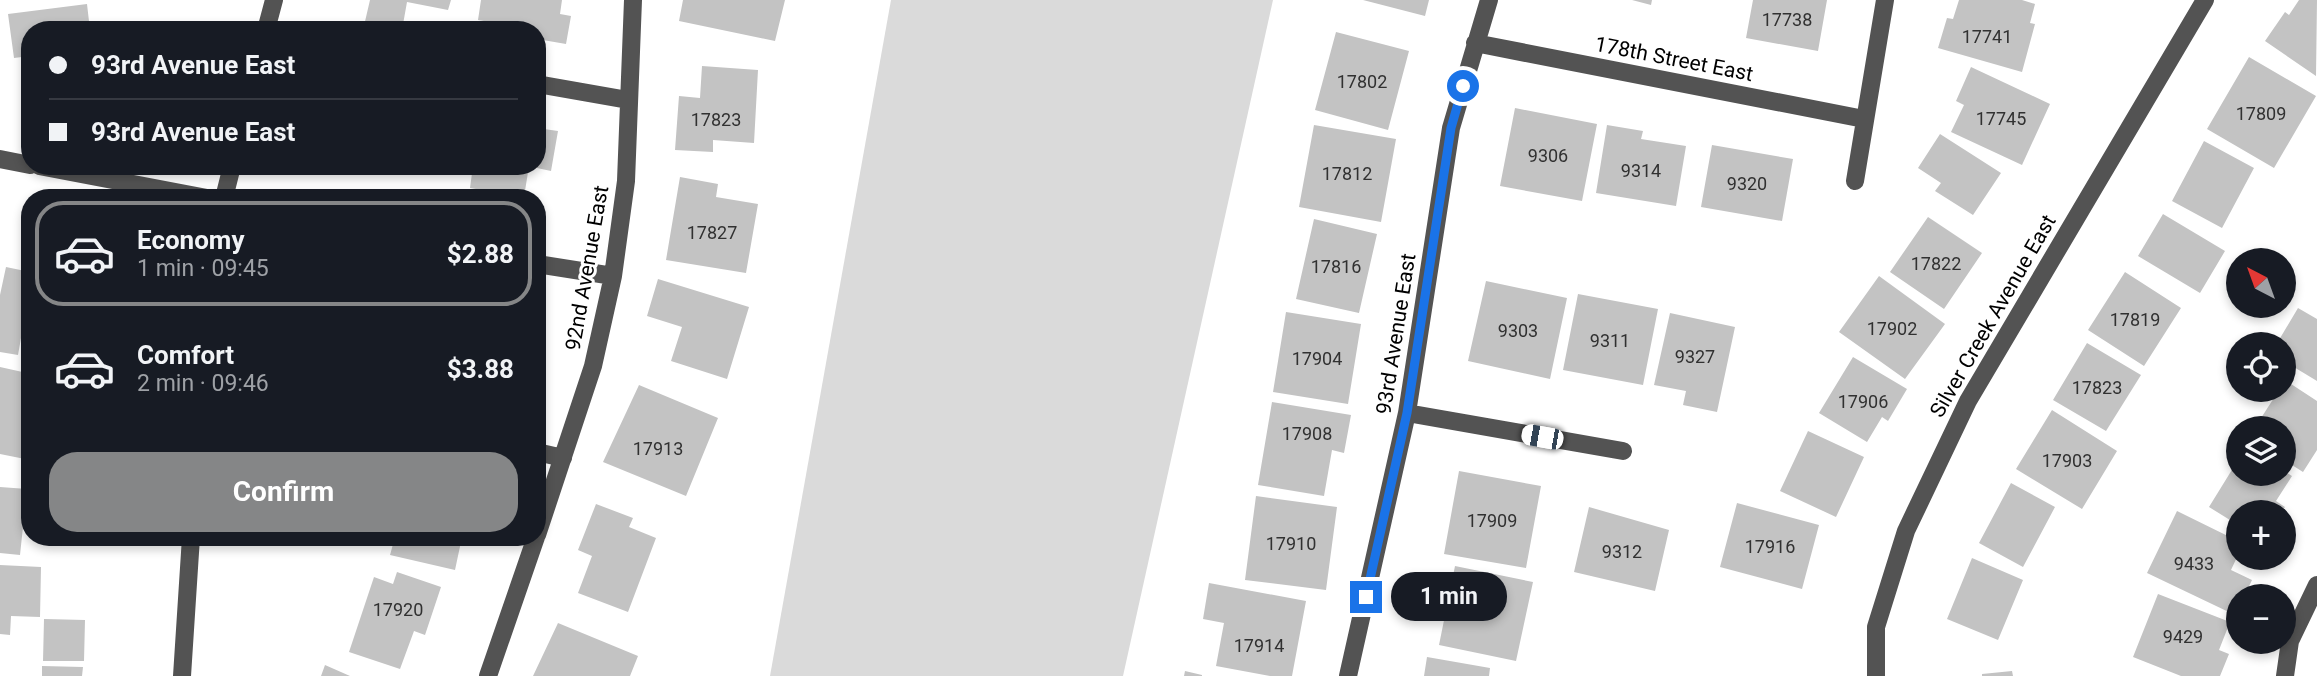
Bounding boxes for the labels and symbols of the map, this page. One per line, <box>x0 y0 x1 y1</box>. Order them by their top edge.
house number: 17738 <box>1762 9 1812 30</box>
house number: 17741 <box>1962 26 2012 47</box>
street label: 178th Street East <box>1593 32 1755 86</box>
route start <box>1447 70 1479 102</box>
house number: 17802 <box>1337 71 1387 92</box>
house number: 17809 <box>2236 103 2286 124</box>
house number: 17745 <box>1976 108 2026 129</box>
house number: 17823 <box>691 109 741 130</box>
house number: 9306 <box>1528 145 1568 166</box>
house number: 9314 <box>1621 160 1661 181</box>
house number: 17812 <box>1322 163 1372 184</box>
house number: 9320 <box>1727 173 1767 194</box>
street label: 92nd Avenue East <box>561 183 613 352</box>
street label: Silver Creek Avenue East <box>1925 210 2061 422</box>
house number: 17827 <box>687 222 737 243</box>
north arrow <box>2226 248 2296 318</box>
street label: 93rd Avenue East <box>1371 252 1421 416</box>
house number: 17822 <box>1911 253 1961 274</box>
house number: 17816 <box>1311 256 1361 277</box>
house number: 17819 <box>2110 309 2160 330</box>
house number: 17902 <box>1867 318 1917 339</box>
house number: 9303 <box>1498 320 1538 341</box>
house number: 9311 <box>1590 330 1630 351</box>
house number: 9327 <box>1675 346 1715 367</box>
house number: 17904 <box>1292 348 1342 369</box>
house number: 17823 <box>2072 377 2122 398</box>
house number: 17906 <box>1838 391 1888 412</box>
house number: 17908 <box>1282 423 1332 444</box>
car <box>1520 423 1565 451</box>
house number: 17913 <box>633 438 683 459</box>
house number: 17903 <box>2042 450 2092 471</box>
house number: 17909 <box>1467 510 1517 531</box>
house number: 17910 <box>1266 533 1316 554</box>
house number: 17916 <box>1745 536 1795 557</box>
house number: 9312 <box>1602 541 1642 562</box>
house number: 9433 <box>2174 553 2214 574</box>
callout: 1 min <box>1390 572 1506 622</box>
route end <box>1350 581 1382 613</box>
house number: 17920 <box>373 599 423 620</box>
house number: 9429 <box>2163 626 2203 647</box>
house number: 17914 <box>1234 635 1284 656</box>

